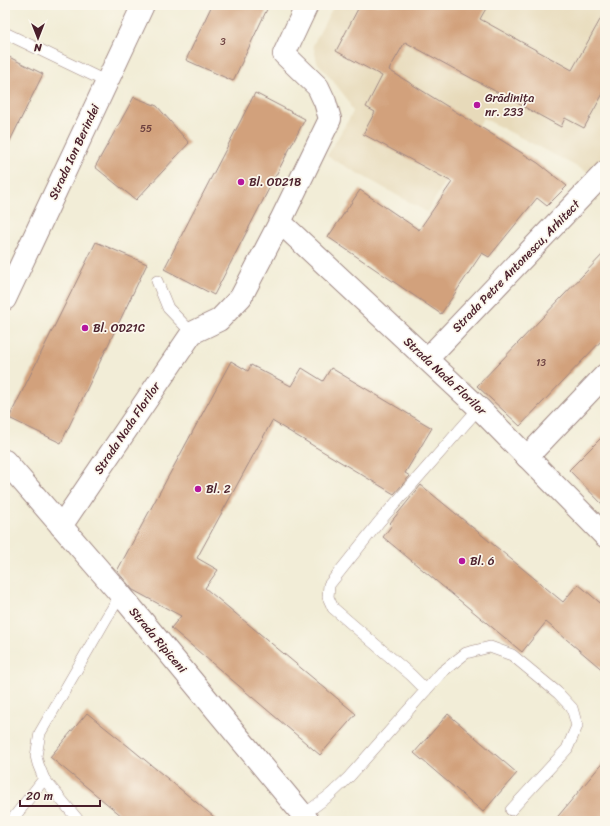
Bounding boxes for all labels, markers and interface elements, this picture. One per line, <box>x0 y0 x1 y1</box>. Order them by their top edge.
north arrow <box>18 18 58 58</box>
house number: 3 <box>220 33 226 51</box>
text: N <box>34 38 43 57</box>
place label: Grădinița nr. 233 <box>485 87 534 123</box>
street label: Strada Ion Berindei <box>42 100 106 204</box>
marker: Grădinița nr. 233 <box>472 100 482 110</box>
house number: 55 <box>140 120 152 138</box>
place label: Bl. OD21B <box>249 171 302 193</box>
marker: Bl. OD21B <box>236 177 246 187</box>
street label: Strada Petre Antonescu, Arhitect <box>446 194 586 338</box>
place label: Bl. OD21C <box>93 317 145 339</box>
marker: Bl. OD21C <box>80 323 90 333</box>
street label: Strada Nada Florilor <box>398 331 493 422</box>
house number: 13 <box>536 354 546 372</box>
street label: Strada Nada Florilor <box>88 376 167 479</box>
place label: Bl. 2 <box>206 478 231 500</box>
marker: Bl. 2 <box>193 484 203 494</box>
place label: Bl. 6 <box>470 550 495 572</box>
marker: Bl. 6 <box>457 556 467 566</box>
street label: Strada Ripiceni <box>123 602 193 679</box>
scale bar <box>20 782 100 808</box>
text: 20 m <box>26 785 53 807</box>

